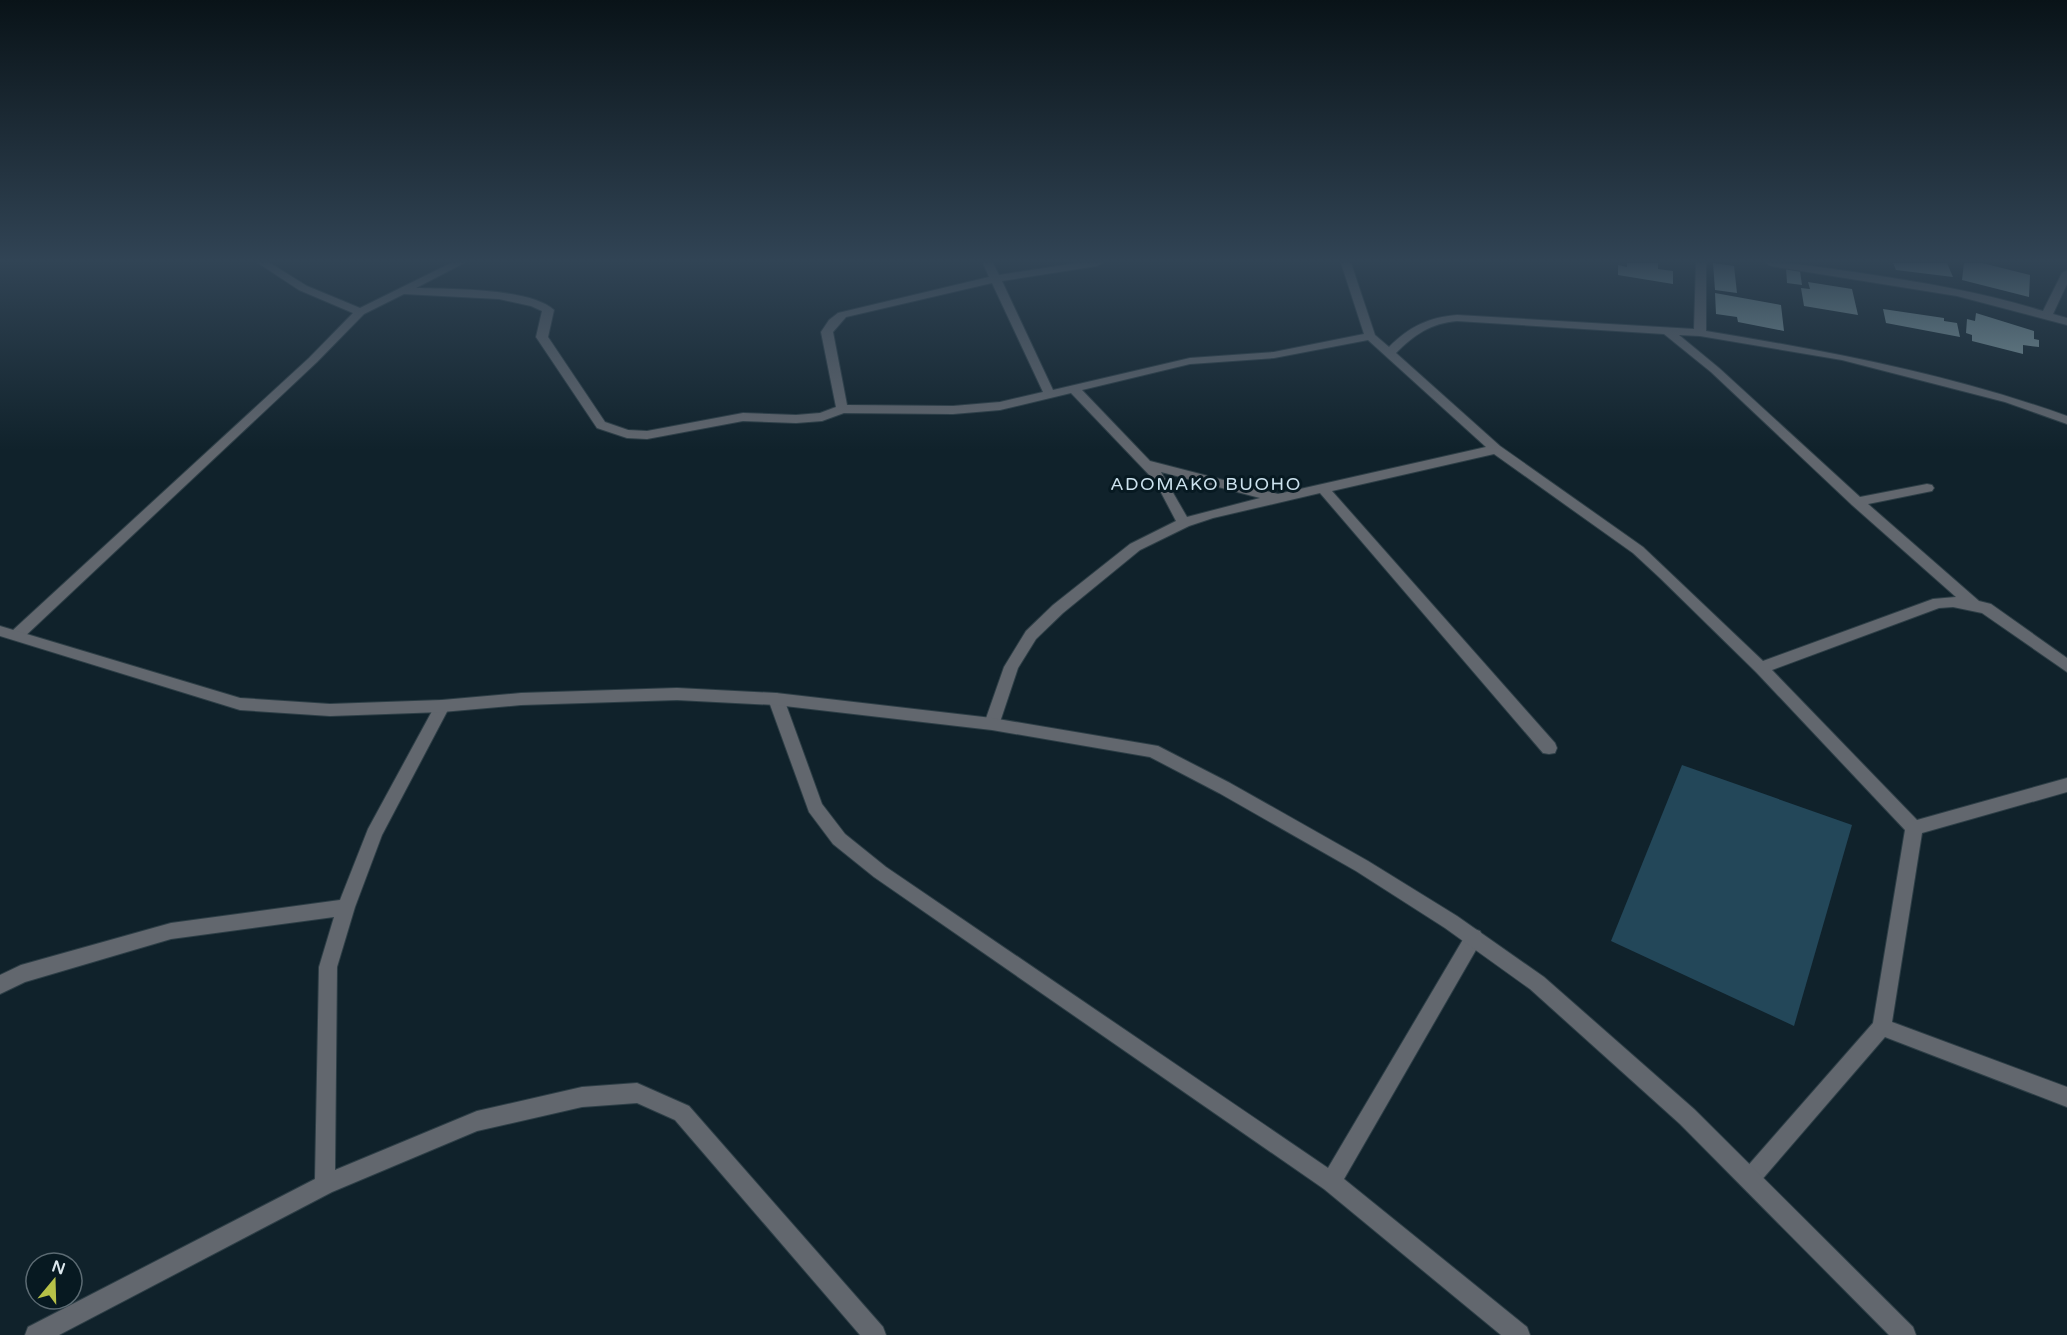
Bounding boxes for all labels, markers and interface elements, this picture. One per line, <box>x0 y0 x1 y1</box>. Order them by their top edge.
district label: ADOMAKO BUOHO <box>1110 473 1302 495</box>
north arrow <box>24 1251 84 1311</box>
text: N <box>49 1256 68 1279</box>

